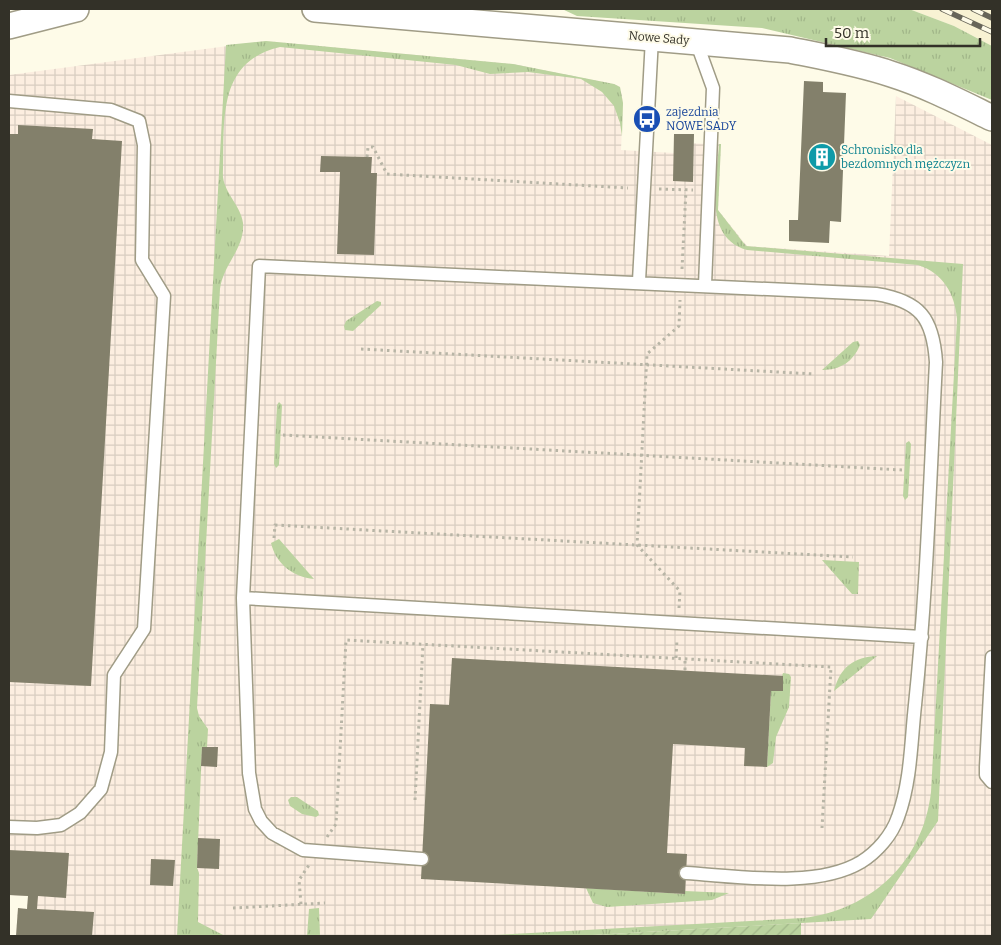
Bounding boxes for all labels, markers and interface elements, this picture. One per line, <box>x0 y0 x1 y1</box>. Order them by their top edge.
scale bar <box>826 15 980 47</box>
text: 50 m <box>834 24 870 42</box>
street label: Nowe Sady <box>628 28 691 48</box>
bus stop icon: zajezdnia NOWE SADY <box>632 104 662 134</box>
place label: zajezdnia NOWE SADY <box>666 105 737 133</box>
building icon: Schronisko dla bezdomnych mężczyzn <box>807 142 837 172</box>
place label: Schronisko dla bezdomnych mężczyzn <box>841 143 970 171</box>

